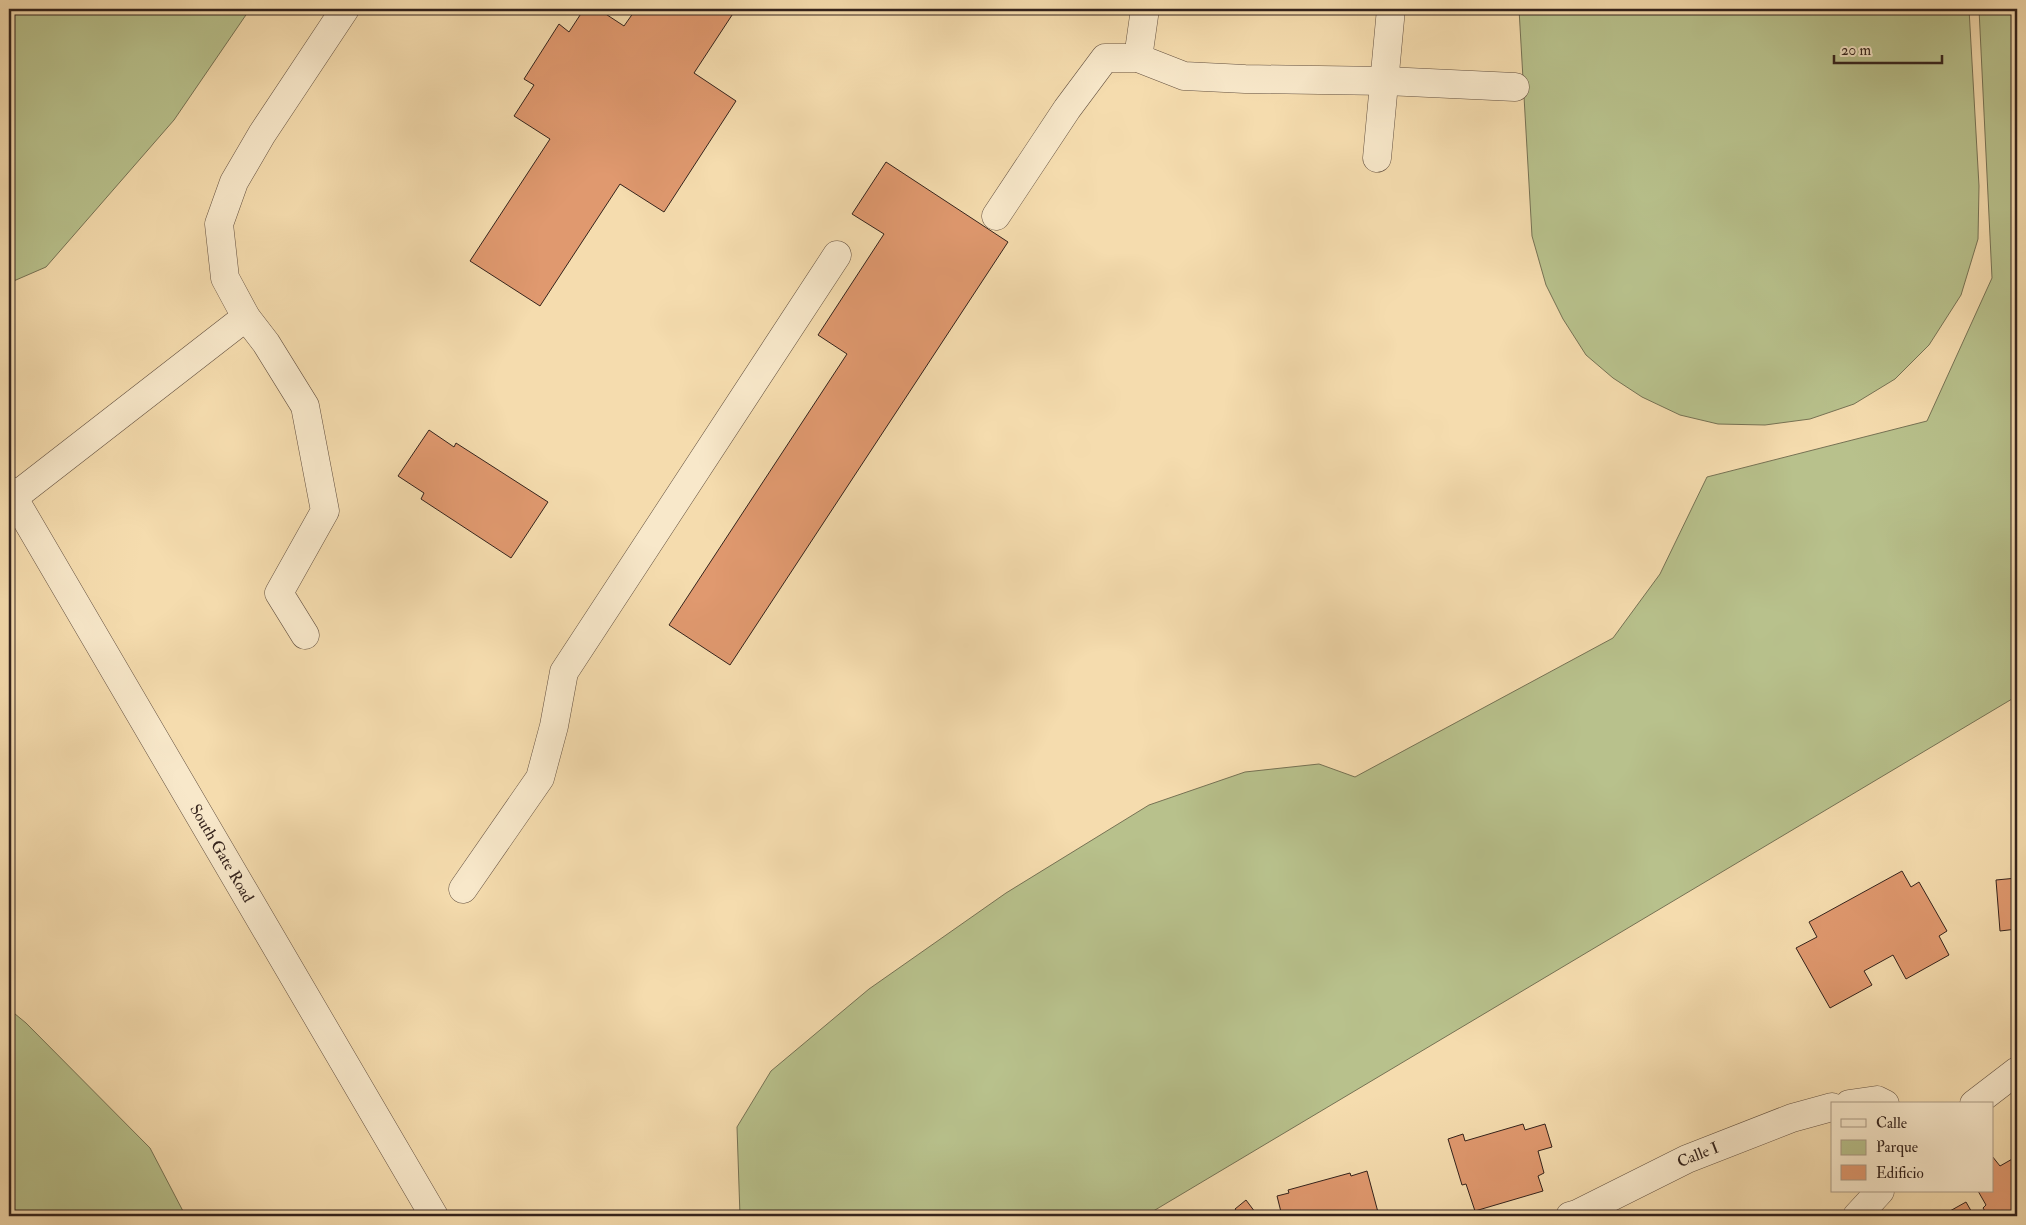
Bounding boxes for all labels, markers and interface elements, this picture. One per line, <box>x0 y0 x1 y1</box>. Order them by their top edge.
scale bar <box>1834 32 1941 64</box>
text: 20 m <box>1841 41 1871 60</box>
street label: South Gate Road <box>185 801 258 906</box>
legend <box>1831 1102 1994 1192</box>
text: Calle <box>1876 1114 1907 1133</box>
street label: Calle I <box>1674 1138 1722 1172</box>
text: Parque <box>1876 1138 1918 1157</box>
text: Edificio <box>1876 1164 1924 1183</box>

